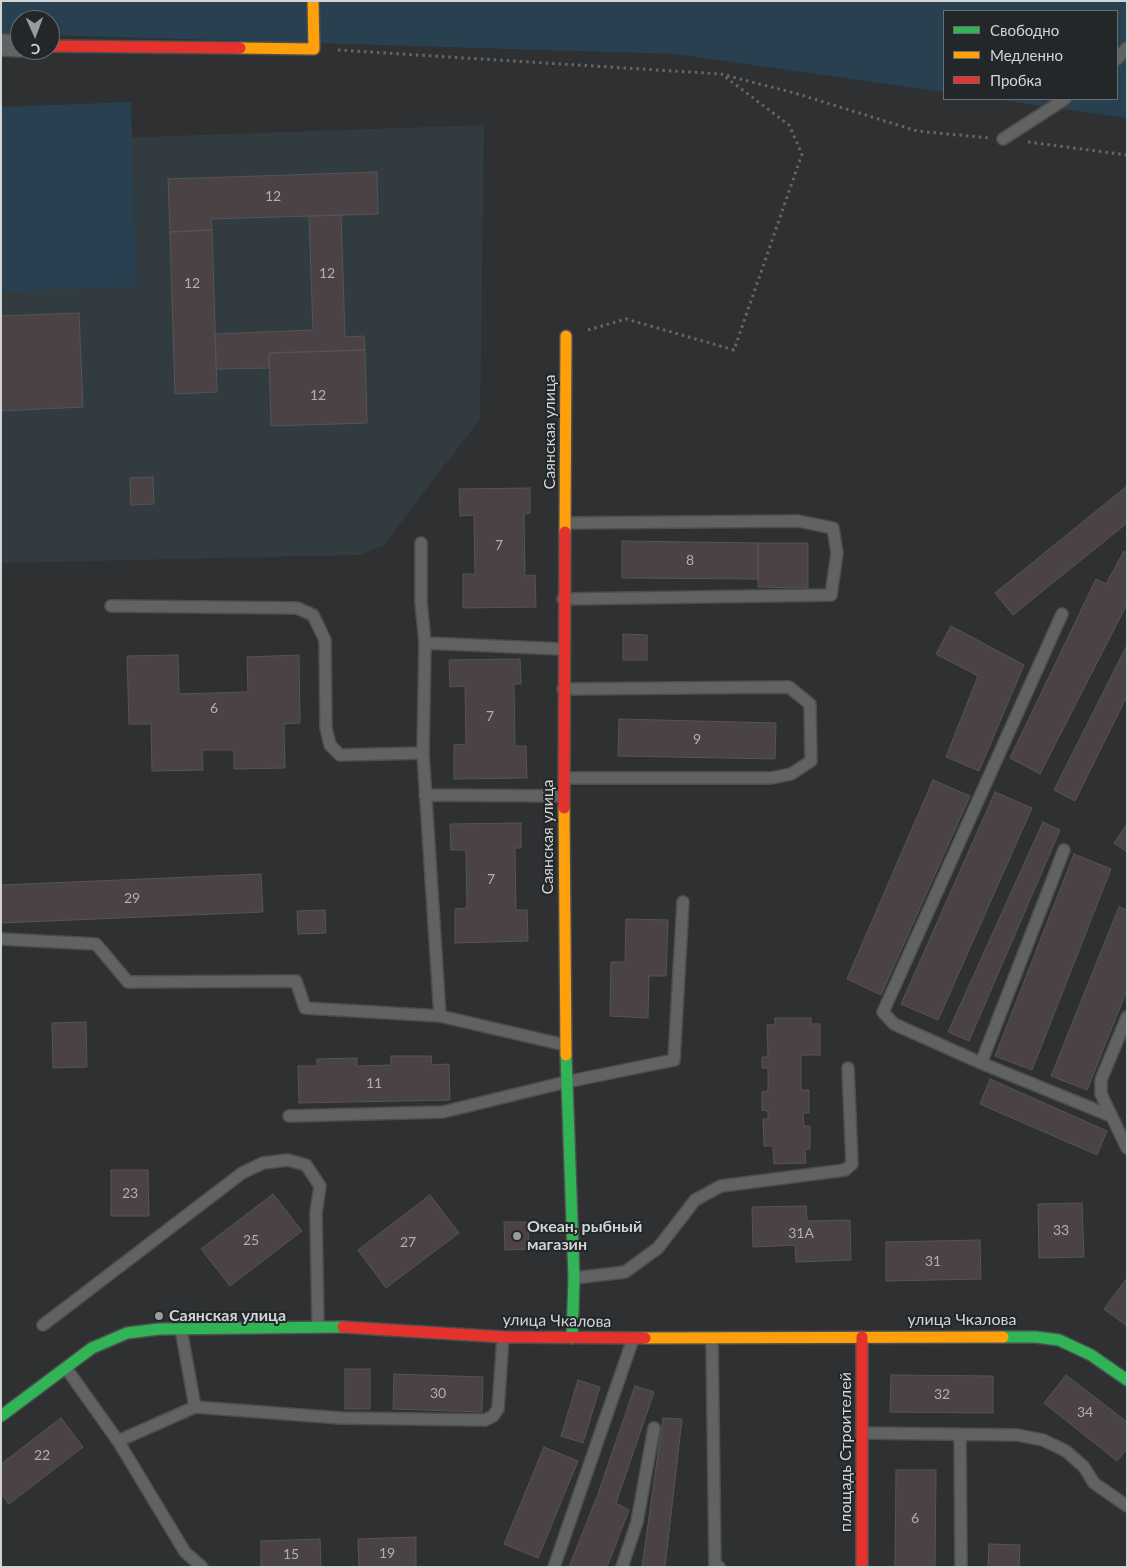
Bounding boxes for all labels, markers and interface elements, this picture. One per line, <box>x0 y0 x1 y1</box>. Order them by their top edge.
north arrow <box>10 10 60 60</box>
legend <box>943 10 1118 100</box>
text: Свободно <box>990 21 1059 39</box>
text: С <box>31 41 40 58</box>
text: Медленно <box>990 46 1063 64</box>
text: Пробка <box>990 71 1042 89</box>
house number: 12 <box>265 188 281 204</box>
house number: 12 <box>319 265 335 281</box>
house number: 12 <box>184 275 200 291</box>
street label: Саянская улица <box>540 374 560 490</box>
house number: 12 <box>310 387 326 403</box>
house number: 7 <box>495 537 503 553</box>
house number: 8 <box>686 552 694 568</box>
house number: 6 <box>210 700 218 716</box>
house number: 7 <box>486 708 494 724</box>
house number: 9 <box>693 731 701 747</box>
street label: Саянская улица <box>538 779 558 895</box>
house number: 7 <box>487 871 495 887</box>
house number: 29 <box>124 890 140 906</box>
house number: 11 <box>366 1075 382 1091</box>
house number: 23 <box>122 1185 138 1201</box>
place label: Океан, рыбный магазин <box>527 1217 642 1255</box>
house number: 33 <box>1053 1222 1069 1238</box>
house number: 31А <box>788 1225 814 1241</box>
marker: Океан, рыбный магазин <box>511 1230 523 1242</box>
house number: 25 <box>243 1232 259 1248</box>
house number: 27 <box>400 1234 416 1250</box>
house number: 31 <box>925 1253 941 1269</box>
place label: Саянская улица <box>169 1306 286 1326</box>
marker: Саянская улица <box>153 1310 165 1322</box>
street label: улица Чкалова <box>502 1310 612 1332</box>
street label: улица Чкалова <box>908 1310 1016 1330</box>
street label: площадь Строителей <box>836 1372 856 1532</box>
house number: 30 <box>430 1385 446 1401</box>
house number: 32 <box>934 1386 950 1402</box>
house number: 34 <box>1077 1404 1093 1420</box>
house number: 22 <box>34 1447 50 1463</box>
house number: 6 <box>911 1510 919 1526</box>
house number: 19 <box>379 1545 395 1561</box>
house number: 15 <box>283 1546 299 1562</box>

